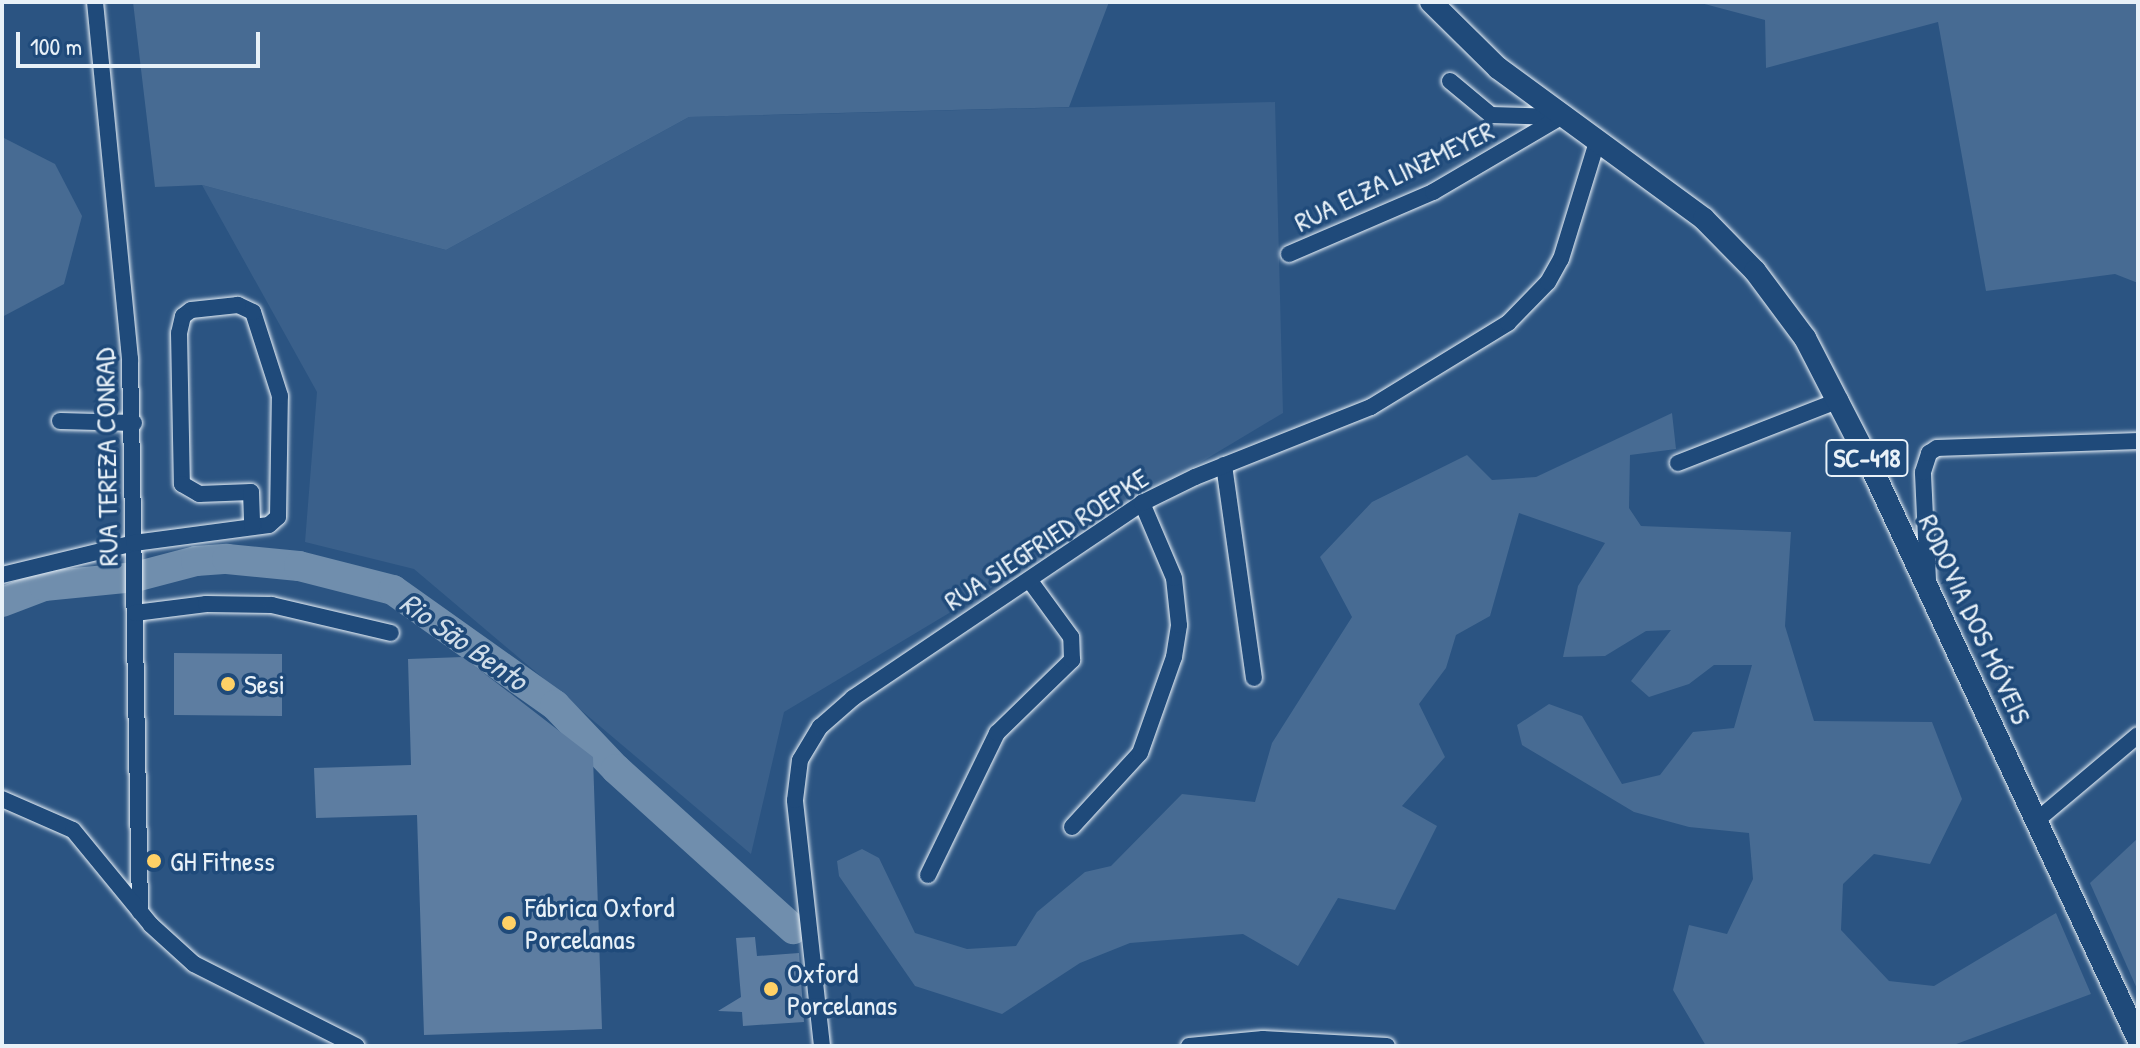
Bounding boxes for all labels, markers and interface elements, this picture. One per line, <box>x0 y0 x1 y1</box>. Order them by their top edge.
scale bar <box>20 16 264 66</box>
text: 100 m <box>30 30 82 62</box>
street label: RUA ELZA LINZMEYER <box>1289 113 1499 239</box>
street label: RUA TEREZA CONRAD <box>87 347 125 567</box>
road number: SC-418 <box>1825 436 1909 480</box>
street label: RUA SIEGFRIED ROEPKE <box>938 461 1154 617</box>
street label: RODOVIA DOS MÓVEIS <box>1912 509 2038 729</box>
water label: Rio São Bento <box>393 584 535 698</box>
place label: Sesi <box>244 667 285 701</box>
marker: Sesi <box>219 675 237 693</box>
place label: GH Fitness <box>170 844 275 878</box>
marker: GH Fitness <box>145 852 163 870</box>
place label: Fábrica Oxford Porcelanas <box>525 890 674 956</box>
marker: Fábrica Oxford Porcelanas <box>500 914 518 932</box>
place label: Oxford Porcelanas <box>787 956 897 1022</box>
marker: Oxford Porcelanas <box>762 980 780 998</box>

